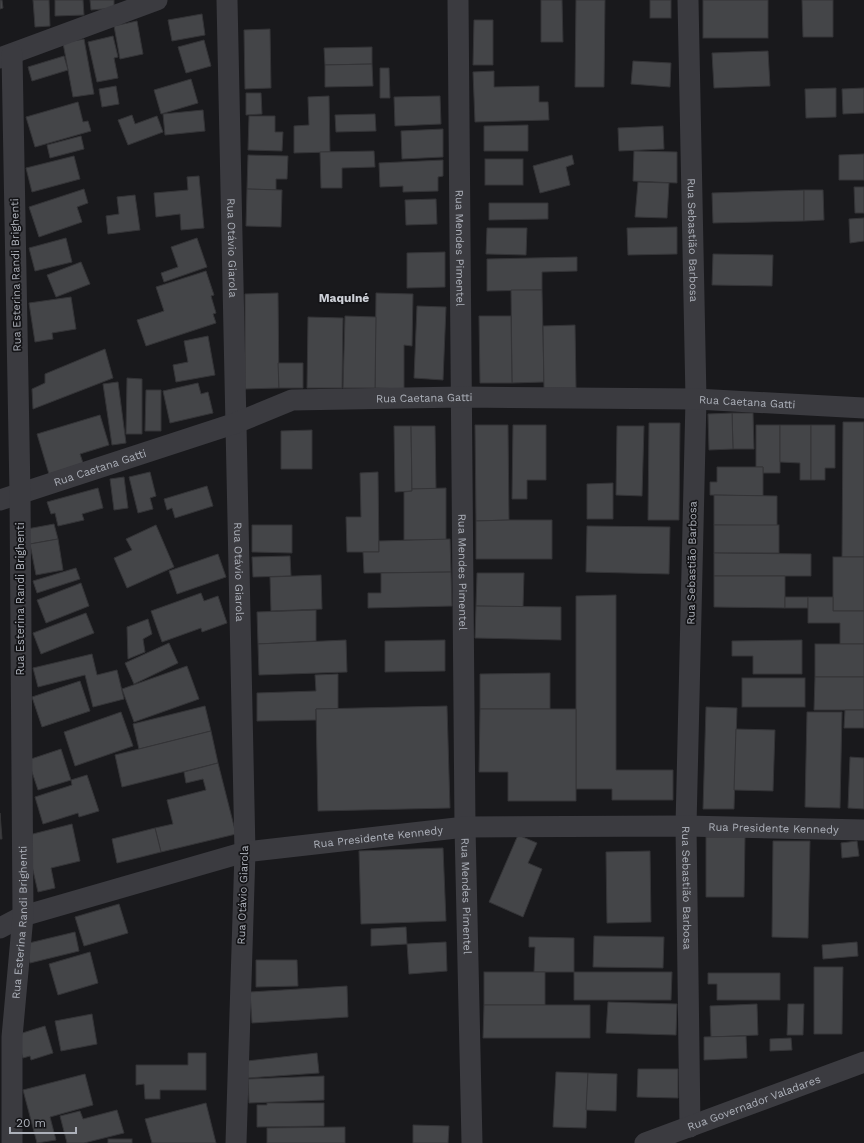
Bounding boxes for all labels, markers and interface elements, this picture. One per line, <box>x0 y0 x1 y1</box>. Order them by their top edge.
street label: Rua Sebastião Barbosa <box>685 178 701 302</box>
street label: Rua Mendes Pimentel <box>453 190 467 307</box>
street label: Rua Esterina Randi Brighenti <box>8 198 24 352</box>
street label: Rua Otávio Giarola <box>225 198 240 298</box>
district label: Maquiné <box>319 291 369 305</box>
street label: Rua Caetana Gatti <box>376 391 473 405</box>
street label: Rua Caetana Gatti <box>699 393 796 411</box>
street label: Rua Caetana Gatti <box>52 446 148 489</box>
street label: Rua Sebastião Barbosa <box>684 501 700 625</box>
street label: Rua Mendes Pimentel <box>456 514 470 631</box>
street label: Rua Esterina Randi Brighenti <box>14 522 27 676</box>
street label: Rua Otávio Giarola <box>232 522 247 622</box>
street label: Rua Presidente Kennedy <box>708 820 839 836</box>
street label: Rua Presidente Kennedy <box>313 823 444 851</box>
street label: Rua Sebastião Barbosa <box>679 826 694 950</box>
street label: Rua Mendes Pimentel <box>459 837 474 955</box>
street label: Rua Otávio Giarola <box>235 845 251 945</box>
street label: Rua Esterina Randi Brighenti <box>9 846 30 999</box>
street label: Rua Governador Valadares <box>685 1072 822 1133</box>
scale bar <box>10 1109 76 1135</box>
text: 20 m <box>16 1116 46 1130</box>

